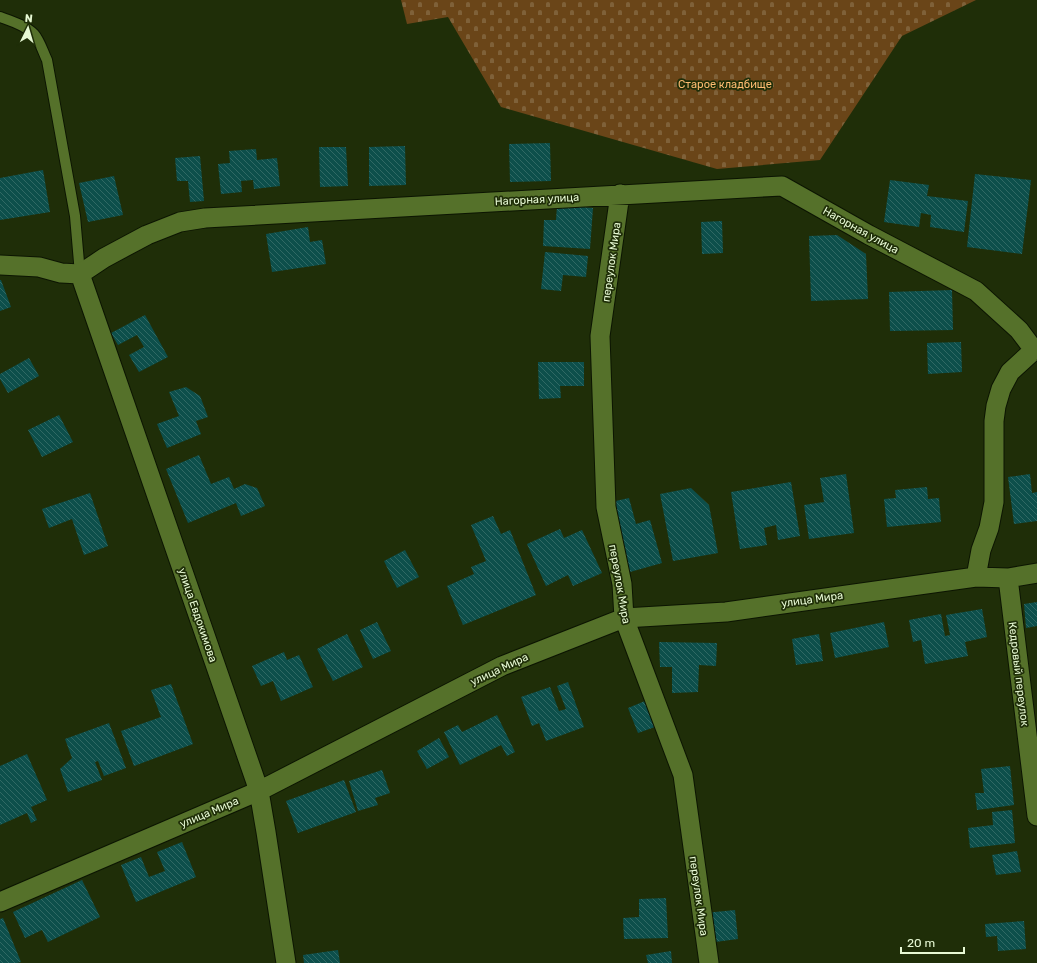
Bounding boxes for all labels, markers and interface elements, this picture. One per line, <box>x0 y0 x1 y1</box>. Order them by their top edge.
north arrow <box>8 8 48 48</box>
text: N <box>24 12 33 25</box>
park label: Старое кладбище <box>678 78 772 91</box>
street label: Нагорная улица <box>494 191 580 208</box>
street label: Нагорная улица <box>821 204 901 257</box>
street label: переулок Мира <box>599 221 624 303</box>
street label: переулок Мира <box>606 543 633 625</box>
street label: улица Евдокимова <box>175 566 220 664</box>
street label: улица Мира <box>780 589 844 610</box>
street label: Кедровый переулок <box>1006 621 1031 727</box>
street label: улица Мира <box>468 650 530 689</box>
street label: улица Мира <box>178 794 240 831</box>
street label: переулок Мира <box>686 855 711 937</box>
scale bar <box>901 929 964 955</box>
text: 20 m <box>907 936 935 950</box>

